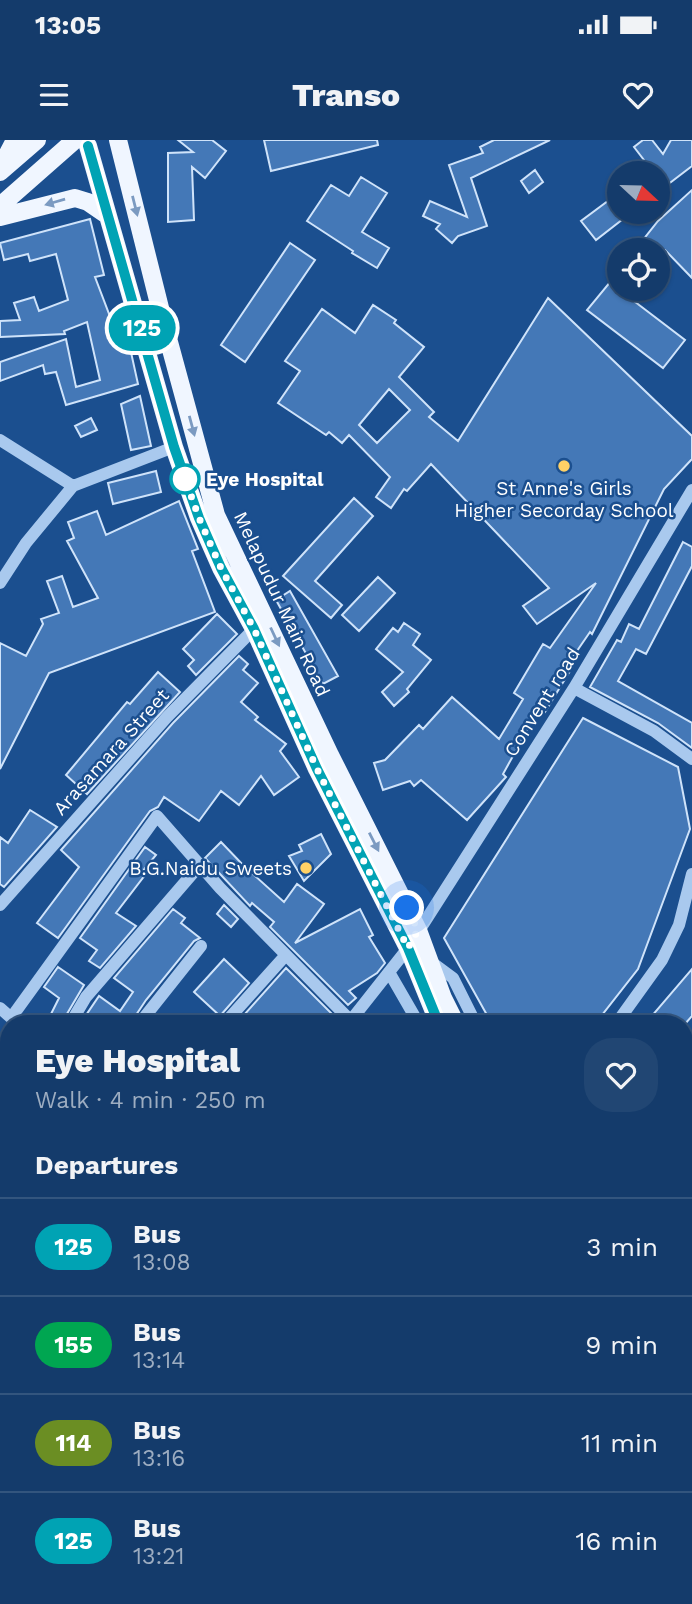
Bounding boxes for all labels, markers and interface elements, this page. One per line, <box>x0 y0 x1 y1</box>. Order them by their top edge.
text: 13:05 <box>35 10 101 40</box>
icon: menu <box>35 76 73 114</box>
text: Transo <box>292 76 400 114</box>
icon: heart <box>619 76 657 114</box>
north arrow <box>607 161 670 224</box>
map controls <box>607 161 670 301</box>
one-way arrow <box>129 195 140 217</box>
one-way arrow <box>44 197 66 208</box>
button: locate <box>607 238 670 301</box>
line badge: 125 <box>102 305 182 351</box>
text: 125 <box>123 314 161 342</box>
one-way arrow <box>187 416 198 438</box>
marker: St Anne's Girls Higher Secorday School <box>556 458 572 474</box>
marker: Eye Hospital <box>170 464 200 494</box>
place label: Eye Hospital <box>206 468 324 491</box>
place label: St Anne's Girls Higher Secorday School <box>454 477 674 522</box>
street label: Melapudur Main Road <box>229 508 335 700</box>
one-way arrow <box>269 627 280 647</box>
street label: Convent road <box>499 643 585 761</box>
street label: Arasamara Street <box>48 684 174 820</box>
one-way arrow <box>368 832 379 852</box>
place label: B.G.Naidu Sweets <box>129 857 292 880</box>
marker: B.G.Naidu Sweets <box>298 860 314 876</box>
your location <box>389 890 424 925</box>
button: heart <box>584 1038 658 1112</box>
text: Eye Hospital <box>35 1041 240 1080</box>
text: Walk · 4 min · 250 m <box>35 1087 266 1114</box>
text: Departures <box>35 1150 178 1180</box>
text: Bus <box>133 1219 181 1249</box>
text: 3 min <box>586 1232 658 1262</box>
text: 125 <box>54 1233 93 1261</box>
text: 13:08 <box>133 1249 191 1276</box>
text: Bus <box>133 1317 181 1347</box>
text: 9 min <box>585 1330 658 1360</box>
text: 155 <box>54 1331 93 1359</box>
text: 13:14 <box>133 1347 185 1374</box>
text: Bus <box>133 1415 181 1445</box>
text: 11 min <box>581 1428 658 1458</box>
text: 114 <box>55 1429 92 1457</box>
text: 13:16 <box>133 1445 185 1472</box>
text: Bus <box>133 1513 181 1543</box>
text: 16 min <box>575 1526 658 1556</box>
text: 125 <box>54 1527 93 1555</box>
text: 13:21 <box>133 1543 185 1570</box>

